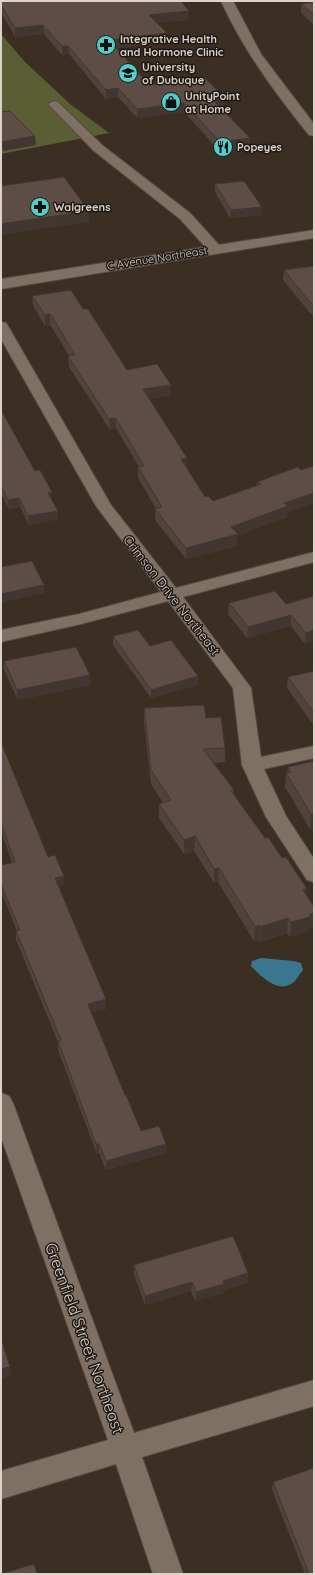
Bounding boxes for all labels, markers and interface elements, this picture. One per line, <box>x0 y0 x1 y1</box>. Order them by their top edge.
place label: Integrative Health and Hormone Clinic <box>120 32 224 59</box>
pharmacy icon: Integrative Health and Hormone Clinic <box>95 34 117 56</box>
place label: University of Dubuque <box>142 60 205 87</box>
school or university icon: University of Dubuque <box>117 62 139 84</box>
place label: UnityPoint at Home <box>185 89 240 116</box>
shop icon: UnityPoint at Home <box>160 91 182 113</box>
restaurant icon: Popeyes <box>212 136 234 158</box>
place label: Popeyes <box>237 140 282 154</box>
pharmacy icon: Walgreens <box>29 196 51 218</box>
place label: Walgreens <box>54 200 110 214</box>
street label: C Avenue Northeast <box>106 243 208 273</box>
street label: Crimson Drive Northeast <box>120 532 224 658</box>
street label: Greenfield Street Northeast <box>41 1240 129 1436</box>

